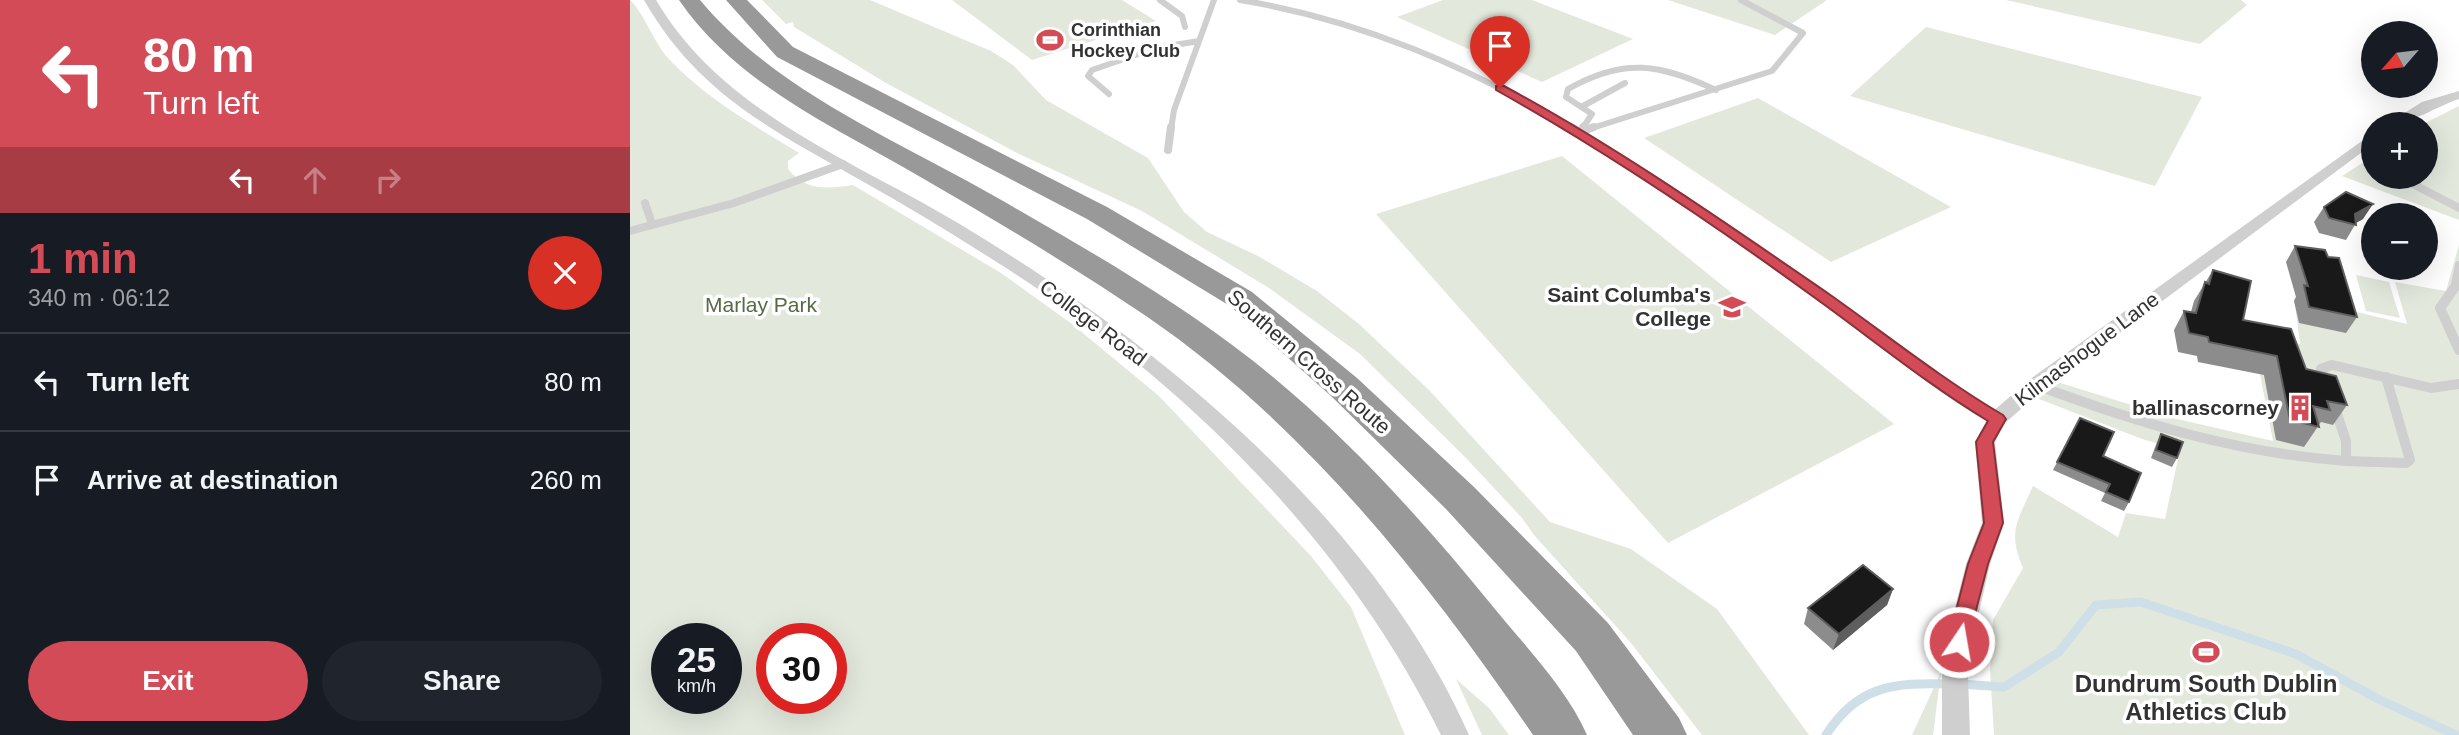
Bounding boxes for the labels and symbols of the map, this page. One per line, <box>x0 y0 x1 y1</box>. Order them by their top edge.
pin <box>1470 16 1530 88</box>
place label: Corinthian Hockey Club <box>1071 20 1180 61</box>
north arrow <box>2361 21 2438 98</box>
sports icon: Corinthian Hockey Club <box>1035 25 1065 55</box>
street label: College Road <box>1036 275 1151 370</box>
place label: Saint Columba's College <box>1547 283 1711 330</box>
street label: Southern Cross Route <box>1223 285 1395 438</box>
street label: Kilmashogue Lane <box>2010 287 2163 410</box>
school or university icon: Saint Columba's College <box>1717 292 1747 322</box>
park label: Marlay Park <box>705 293 818 316</box>
building icon: ballinascorney <box>2285 393 2315 423</box>
place label: ballinascorney <box>2132 396 2279 419</box>
position arrow <box>1922 605 1996 679</box>
speed limit sign: 30 <box>756 623 847 714</box>
sports icon: Dundrum South Dublin Athletics Club <box>2191 637 2221 667</box>
place label: Dundrum South Dublin Athletics Club <box>2075 670 2337 725</box>

